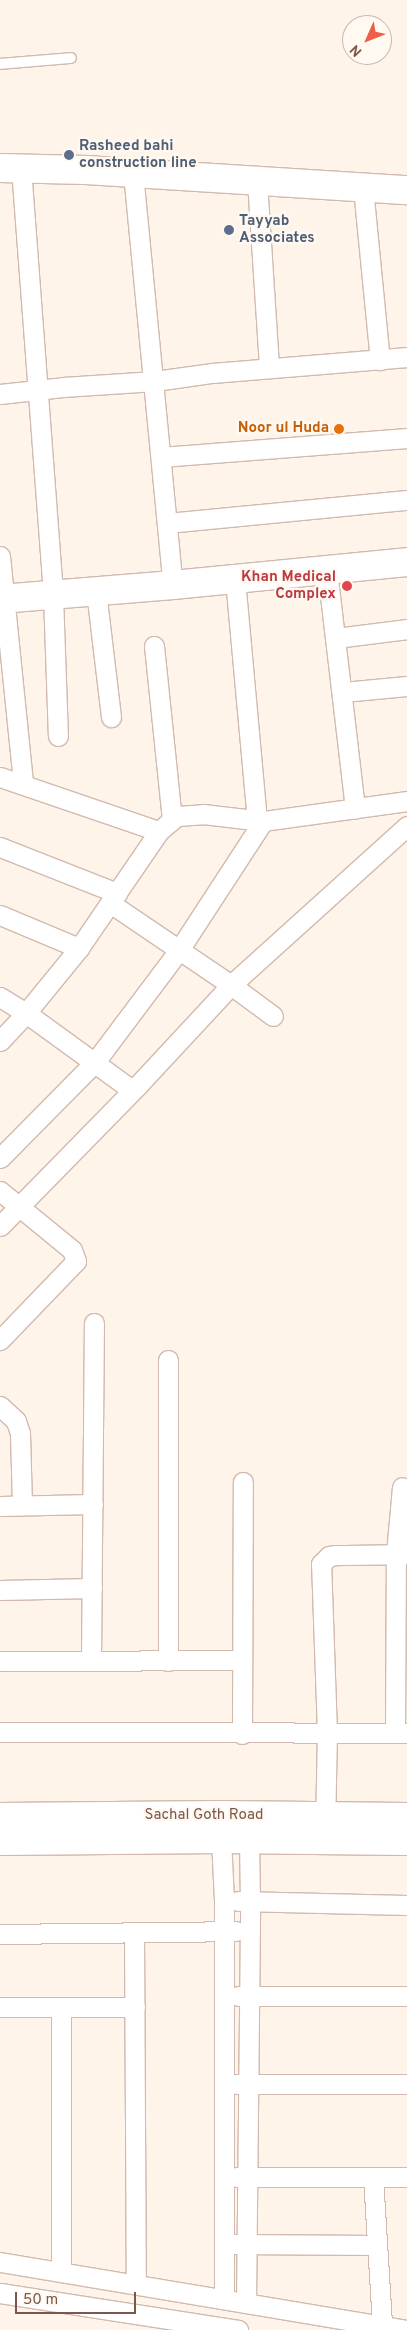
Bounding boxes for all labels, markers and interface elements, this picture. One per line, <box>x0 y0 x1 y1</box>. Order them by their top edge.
north arrow <box>342 15 392 65</box>
text: N <box>347 41 366 60</box>
place label: Rasheed bahi construction line <box>79 137 197 172</box>
marker: Rasheed bahi construction line <box>63 149 75 161</box>
place label: Tayyab Associates <box>239 212 315 247</box>
marker: Tayyab Associates <box>223 224 235 236</box>
place label: Noor ul Huda <box>238 420 329 438</box>
marker: Noor ul Huda <box>333 423 345 435</box>
place label: Khan Medical Complex <box>241 568 336 603</box>
marker: Khan Medical Complex <box>340 579 354 593</box>
street label: Sachal Goth Road <box>144 1807 264 1825</box>
scale bar <box>18 2282 139 2314</box>
text: 50 m <box>23 2291 58 2310</box>

